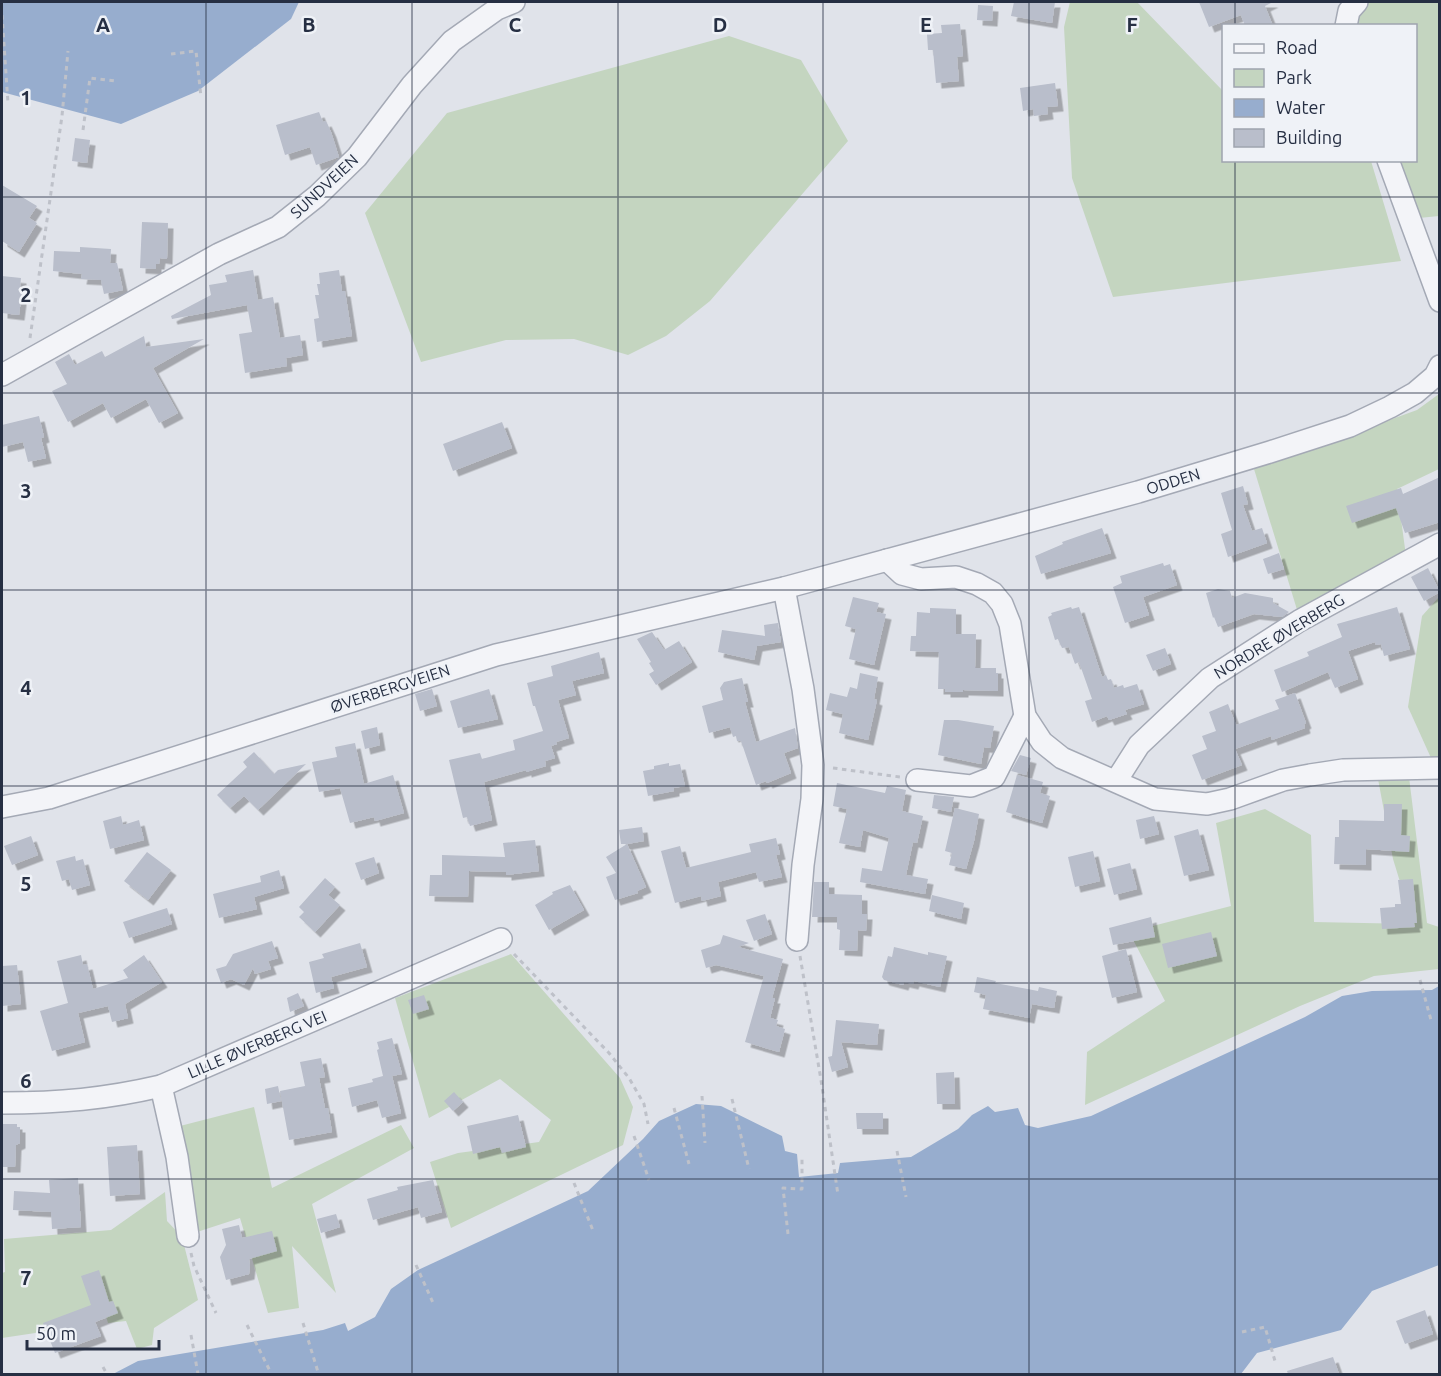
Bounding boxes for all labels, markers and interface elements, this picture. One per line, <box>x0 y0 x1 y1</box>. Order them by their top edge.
text: A <box>96 13 110 36</box>
text: B <box>302 13 316 36</box>
text: C <box>509 13 522 36</box>
text: D <box>713 13 727 36</box>
text: E <box>920 13 932 36</box>
text: F <box>1126 13 1138 36</box>
legend <box>1222 24 1417 162</box>
text: Road <box>1276 37 1318 57</box>
text: Park <box>1276 67 1312 87</box>
text: 1 <box>20 86 32 109</box>
text: Water <box>1276 97 1326 117</box>
text: Building <box>1276 127 1342 147</box>
street label: SUNDVEIEN <box>287 150 361 222</box>
text: 2 <box>20 283 32 306</box>
street label: ODDEN <box>1144 464 1202 498</box>
text: 3 <box>20 479 32 502</box>
street label: NORDRE ØVERBERG <box>1211 590 1347 682</box>
street label: ØVERBERGVEIEN <box>328 660 452 716</box>
text: 4 <box>20 676 32 699</box>
text: 5 <box>20 872 32 895</box>
street label: LILLE ØVERBERG VEI <box>185 1007 329 1081</box>
text: 6 <box>20 1069 32 1092</box>
text: 7 <box>20 1266 32 1289</box>
scale bar <box>27 1313 159 1351</box>
text: 50 m <box>36 1323 76 1343</box>

